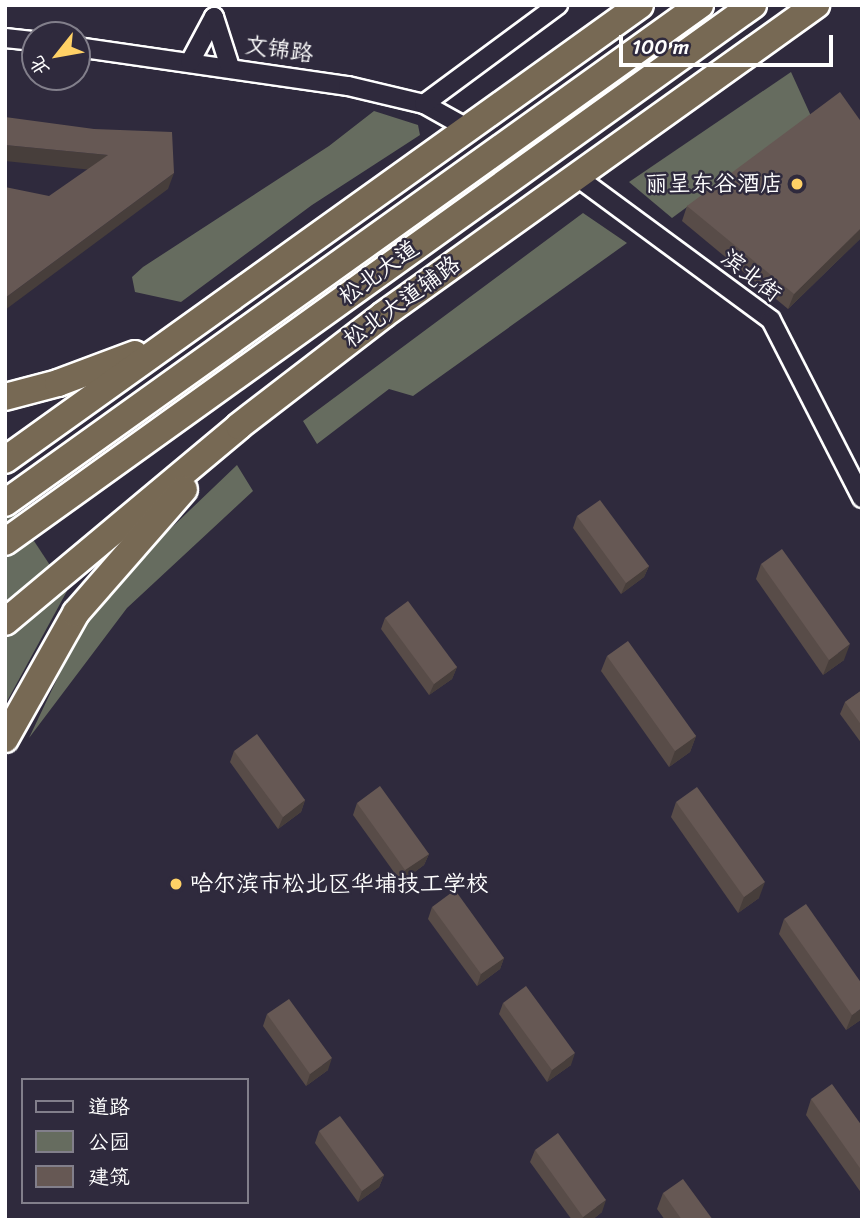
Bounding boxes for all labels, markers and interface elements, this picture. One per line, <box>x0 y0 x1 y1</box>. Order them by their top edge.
north arrow <box>21 21 91 91</box>
scale bar <box>622 21 836 65</box>
text: 100 m <box>632 28 689 66</box>
street label: 文锦路 <box>243 32 315 68</box>
text: 北 <box>20 49 58 83</box>
place label: 丽呈东谷酒店 <box>645 170 783 198</box>
marker: 丽呈东谷酒店 <box>789 176 805 192</box>
street label: 松北大道 <box>334 235 424 311</box>
street label: 滨北街 <box>715 244 787 308</box>
street label: 松北大道辅路 <box>338 250 466 354</box>
place label: 哈尔滨市松北区华埔技工学校 <box>190 870 489 898</box>
marker: 哈尔滨市松北区华埔技工学校 <box>168 876 184 892</box>
legend <box>21 1078 248 1204</box>
text: 道路 <box>88 1088 130 1126</box>
text: 公园 <box>88 1123 130 1161</box>
text: 建筑 <box>88 1158 130 1196</box>

